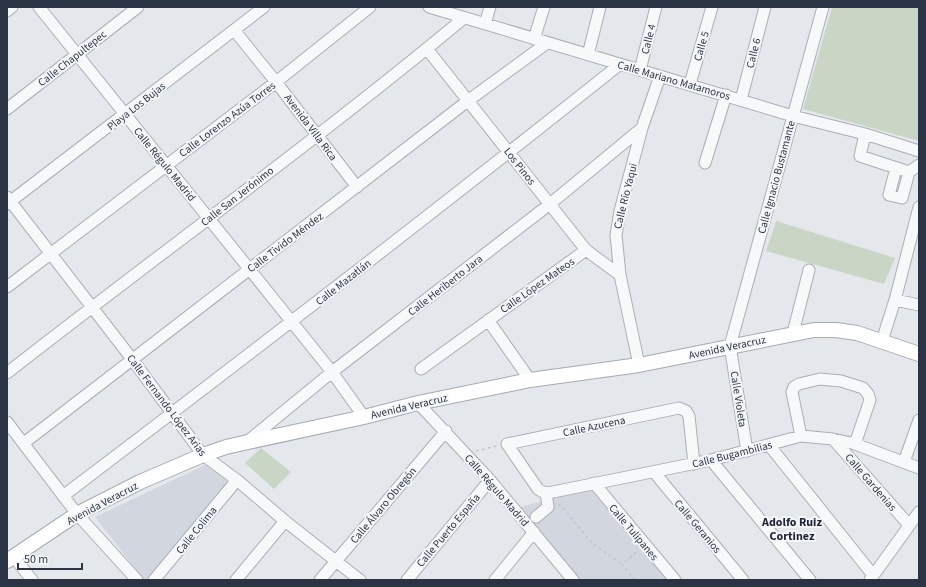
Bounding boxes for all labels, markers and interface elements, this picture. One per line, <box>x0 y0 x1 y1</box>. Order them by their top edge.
street label: Calle 4 <box>638 22 660 56</box>
street label: Calle Chapultepec <box>35 27 110 90</box>
street label: Calle 5 <box>690 29 713 63</box>
street label: Calle 6 <box>743 36 765 70</box>
street label: Calle Mariano Matamoros <box>616 57 732 104</box>
street label: Calle Lorenzo Azúa Torres <box>176 78 279 161</box>
street label: Playa Los Bujas <box>104 79 169 134</box>
street label: Avenida Villa Rica <box>280 91 341 164</box>
street label: Calle Ignacio Bustamante <box>754 118 799 235</box>
street label: Calle Régulo Madrid <box>130 124 199 205</box>
street label: Los Pinos <box>500 145 539 188</box>
street label: Calle Río Yaqui <box>610 162 641 230</box>
street label: Calle San Jerónimo <box>198 163 277 230</box>
street label: Calle Tivido Méndez <box>244 209 327 276</box>
street label: Calle Heriberto Jara <box>405 251 486 319</box>
street label: Calle López Mateos <box>497 254 578 317</box>
street label: Calle Mazatlán <box>312 256 374 309</box>
street label: Avenida Veracruz <box>687 332 767 363</box>
street label: Calle Fernando López Arias <box>123 351 210 460</box>
street label: Calle Violeta <box>727 370 750 428</box>
street label: Avenida Veracruz <box>369 390 449 423</box>
street label: Calle Azucena <box>562 413 627 440</box>
street label: Calle Bugambilias <box>691 437 774 472</box>
street label: Calle Gardenias <box>841 450 900 515</box>
street label: Calle Régulo Madrid <box>461 451 532 530</box>
street label: Calle Álvaro Obregón <box>347 464 420 547</box>
street label: Avenida Veracruz <box>64 478 141 529</box>
street label: Calle Puerto España <box>413 490 484 570</box>
street label: Calle Geranios <box>671 496 725 557</box>
street label: Calle Tulipanes <box>606 501 662 564</box>
street label: Calle Colima <box>172 503 220 557</box>
district label: Adolfo Ruiz Cortinez <box>761 514 822 545</box>
scale bar <box>18 545 82 571</box>
text: 50 m <box>24 551 48 568</box>

